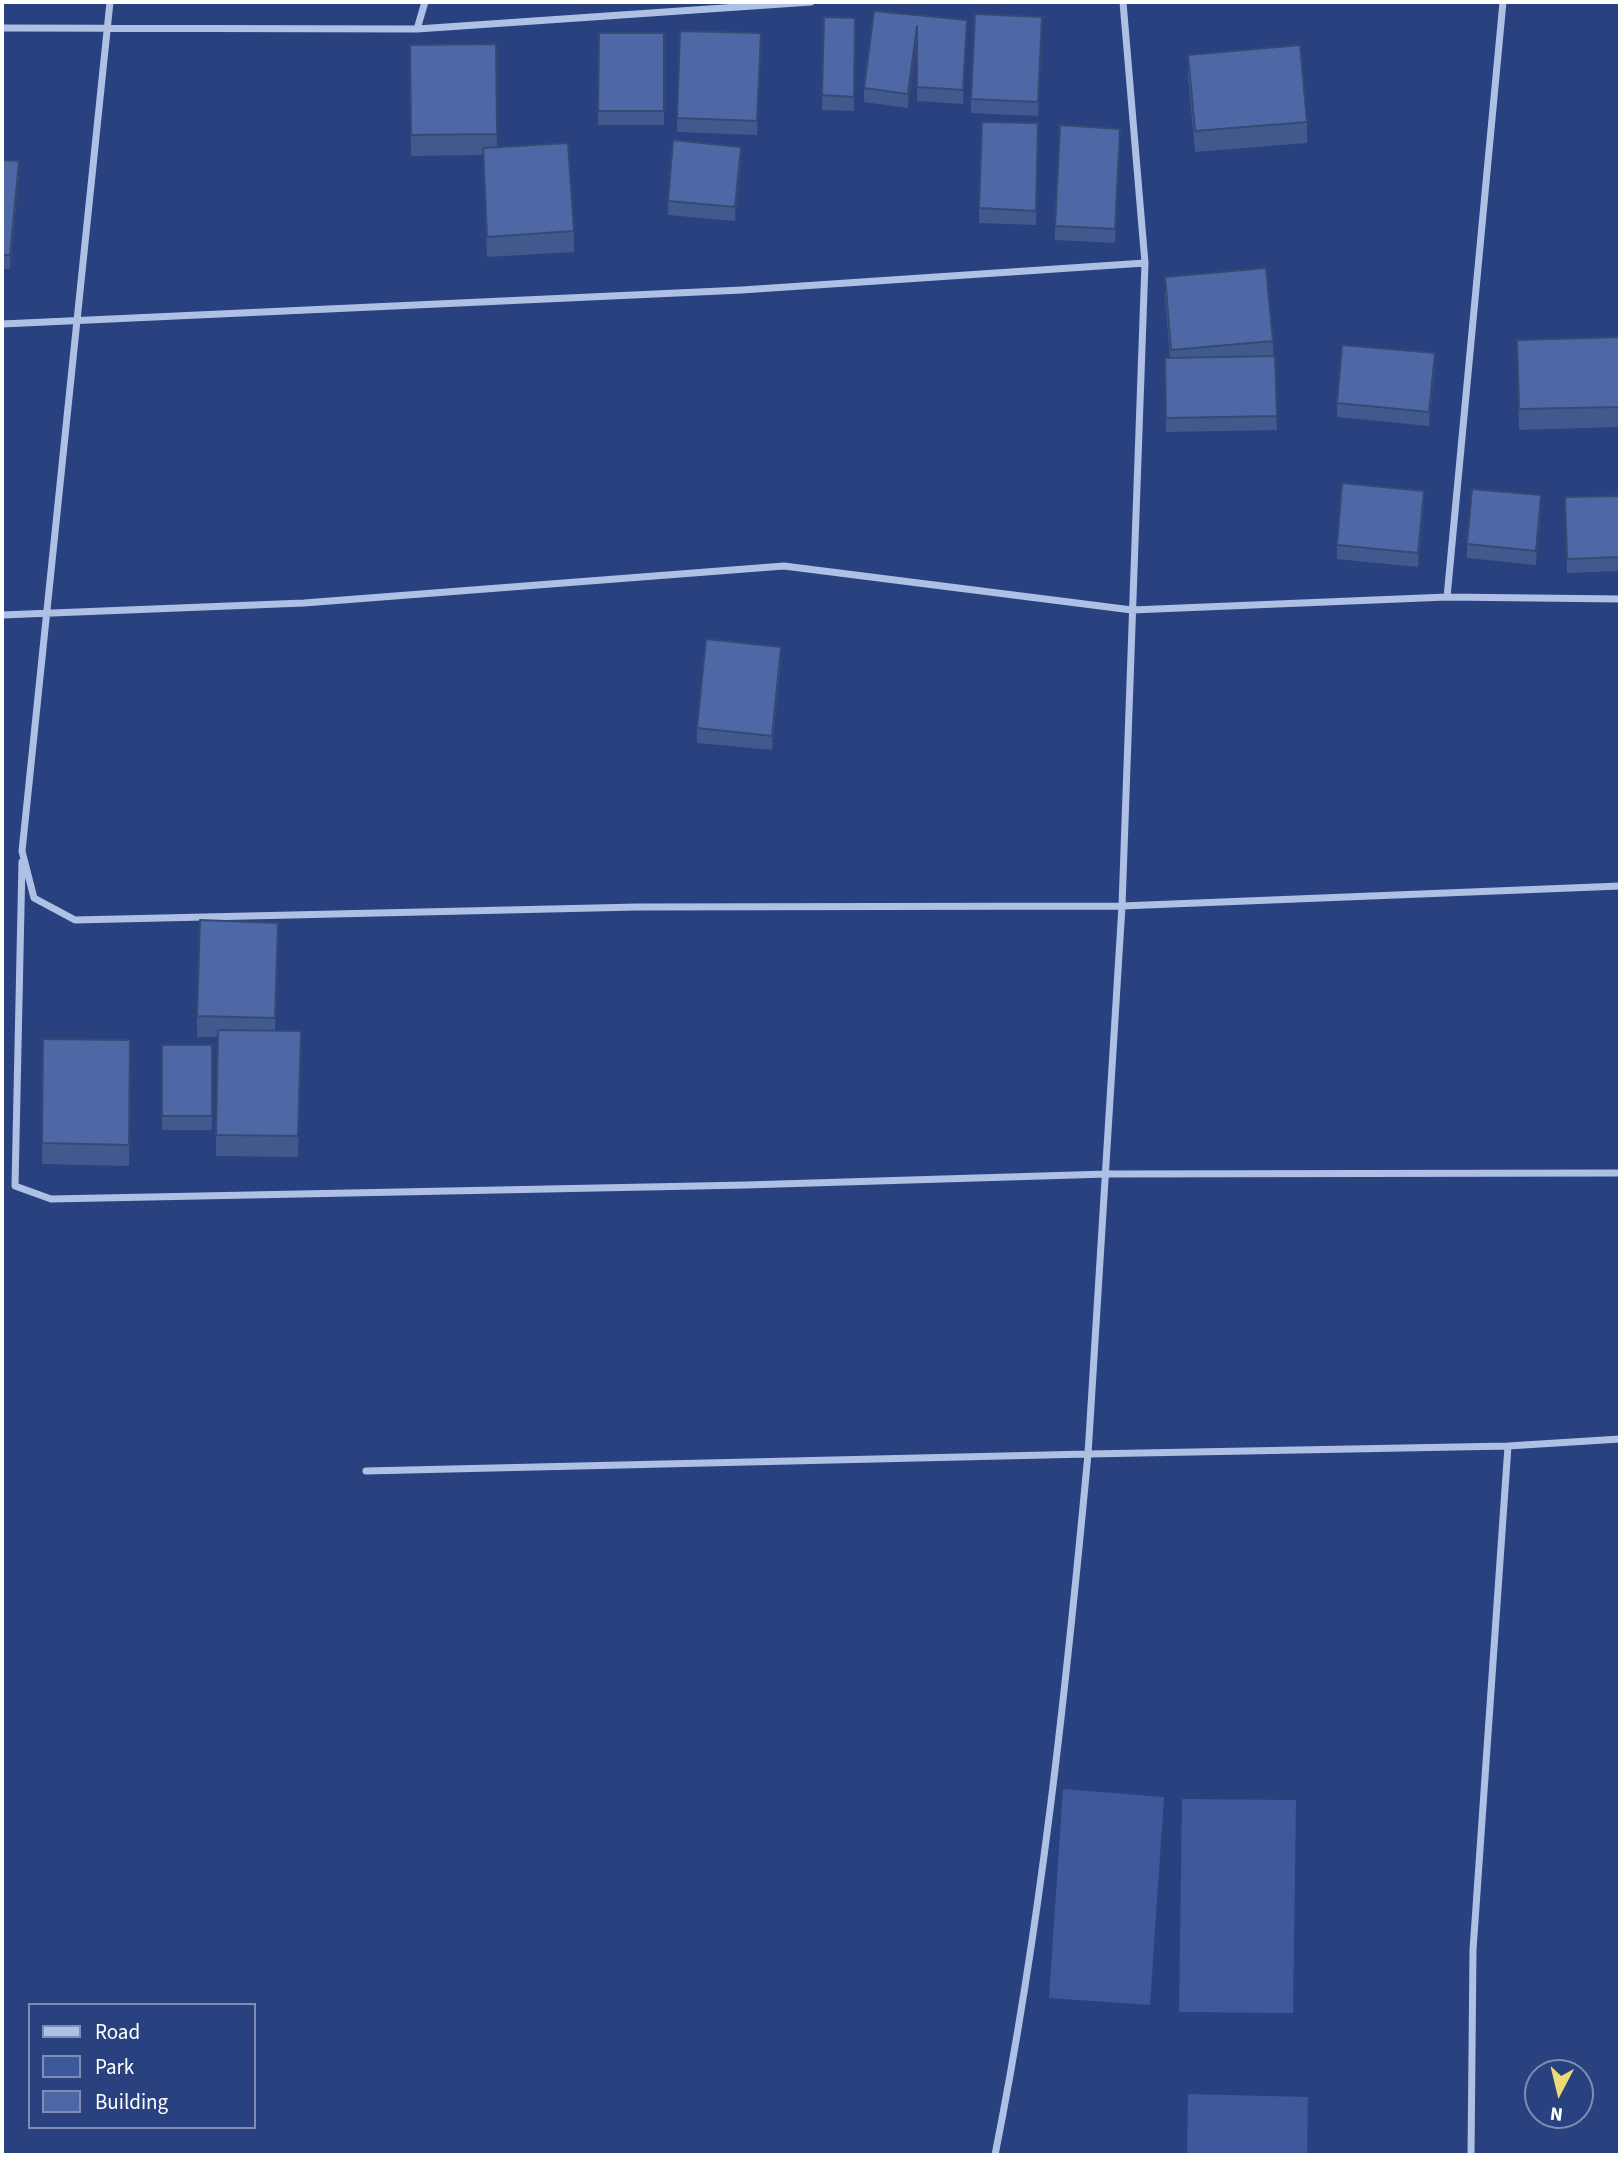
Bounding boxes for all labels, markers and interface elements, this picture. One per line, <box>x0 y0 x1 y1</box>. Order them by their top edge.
legend <box>28 2003 256 2129</box>
text: Road <box>95 2017 140 2047</box>
text: Park <box>95 2052 134 2082</box>
north arrow <box>1524 2059 1594 2129</box>
text: Building <box>95 2087 168 2117</box>
text: N <box>1549 2099 1565 2128</box>

